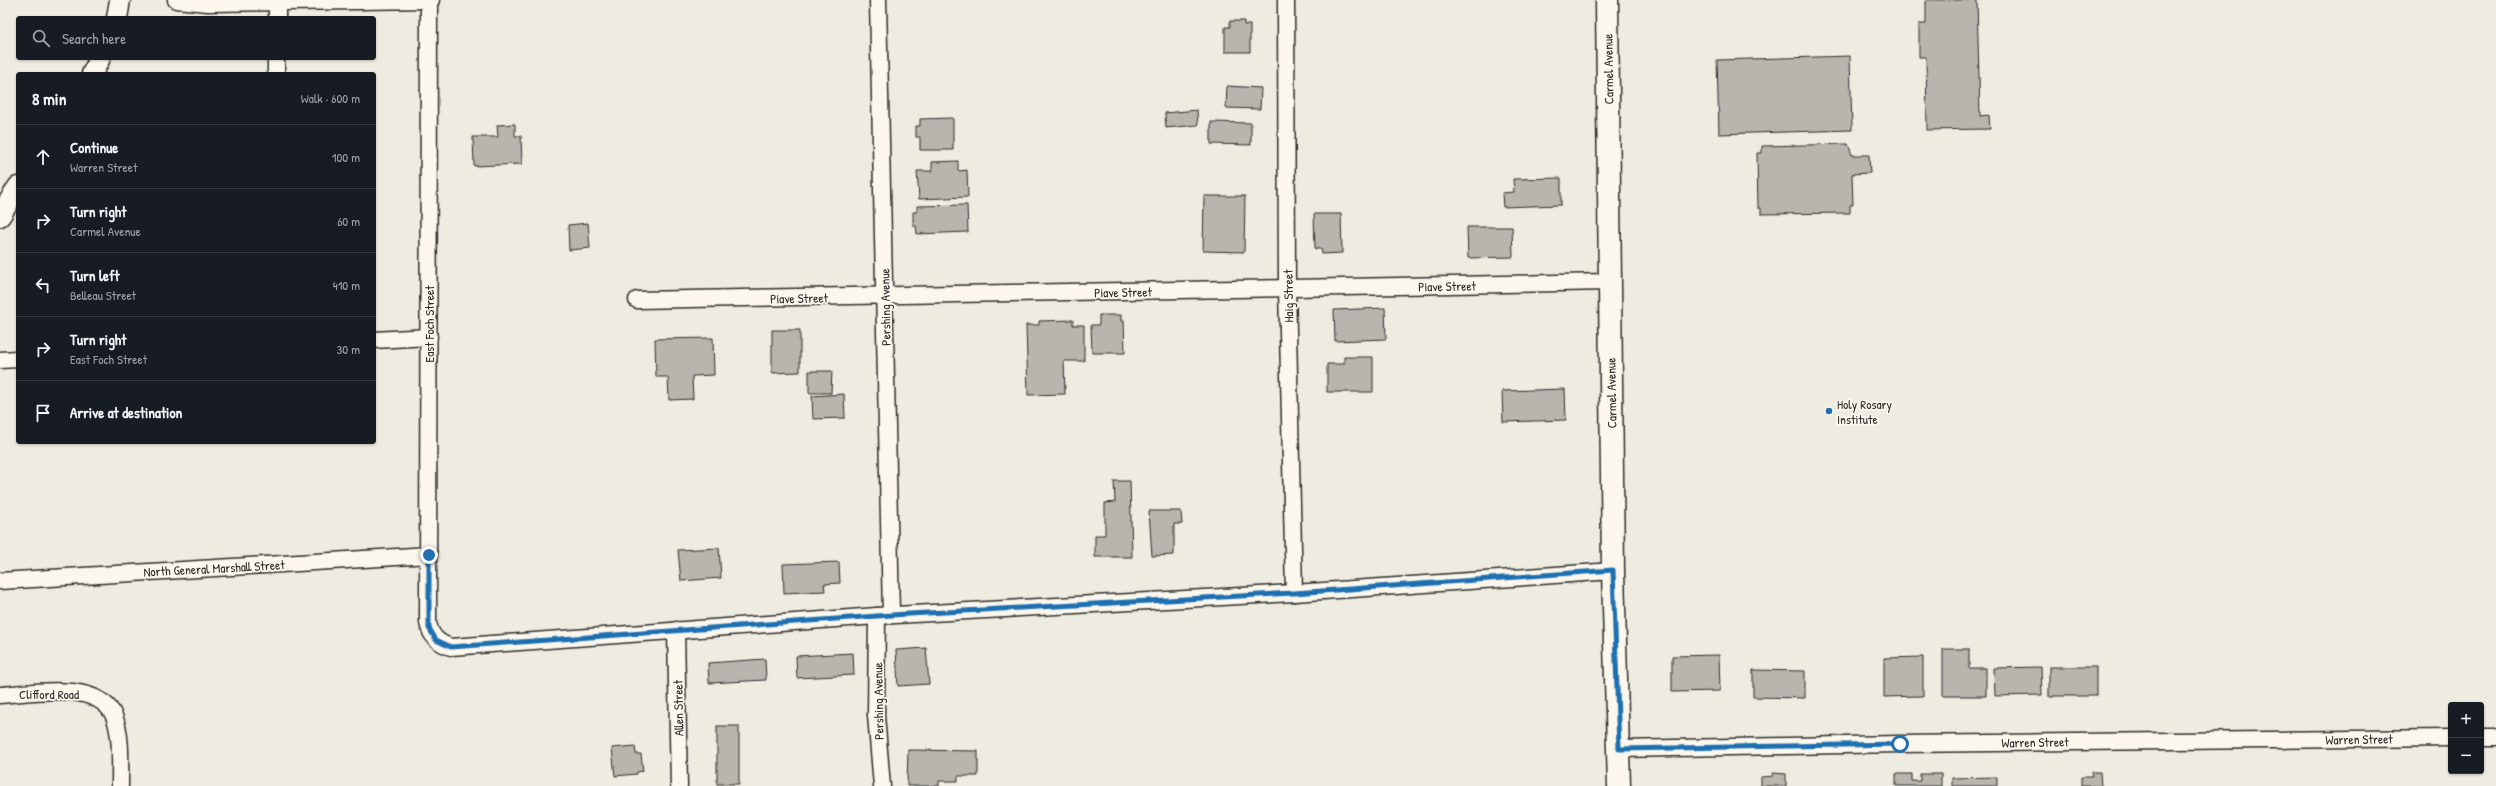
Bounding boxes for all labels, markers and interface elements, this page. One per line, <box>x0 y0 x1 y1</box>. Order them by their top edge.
search box <box>16 16 376 60</box>
icon: search <box>30 27 52 49</box>
text: Search here <box>62 28 126 49</box>
street label: Carmel Avenue <box>1598 34 1618 104</box>
text: 8 min <box>32 87 66 110</box>
text: Walk · 600 m <box>301 89 360 107</box>
text: Continue <box>70 137 118 158</box>
icon: ahead <box>32 146 54 168</box>
text: 100 m <box>332 148 360 166</box>
text: Warren Street <box>70 158 137 176</box>
text: Turn right <box>70 201 126 222</box>
icon: right <box>32 210 54 232</box>
text: 60 m <box>337 212 360 230</box>
text: Carmel Avenue <box>70 222 141 240</box>
text: Turn left <box>70 265 120 286</box>
street label: Pershing Avenue <box>875 268 895 346</box>
street label: Haig Street <box>1279 269 1297 323</box>
icon: left <box>32 274 54 296</box>
text: 410 m <box>333 276 360 294</box>
street label: Piave Street <box>1418 276 1477 296</box>
street label: Piave Street <box>1094 282 1153 302</box>
street label: East Foch Street <box>420 285 438 363</box>
text: Belleau Street <box>70 286 136 304</box>
street label: Piave Street <box>770 288 829 308</box>
text: Turn right <box>70 329 126 350</box>
icon: right <box>32 338 54 360</box>
text: 30 m <box>337 340 360 358</box>
text: East Foch Street <box>70 350 147 368</box>
street label: Carmel Avenue <box>1601 358 1621 428</box>
place label: Holy Rosary Institute <box>1837 395 1893 428</box>
icon: arrive <box>32 402 54 424</box>
text: Arrive at destination <box>70 402 182 423</box>
marker: Holy Rosary Institute <box>1824 406 1834 416</box>
route end <box>420 546 438 564</box>
street label: North General Marshall Street <box>143 555 286 581</box>
street label: Pershing Avenue <box>868 662 888 740</box>
street label: Allen Street <box>669 679 687 736</box>
street label: Clifford Road <box>19 685 79 703</box>
map controls <box>2448 702 2484 774</box>
button: + <box>2448 702 2484 738</box>
street label: Warren Street <box>2325 729 2393 749</box>
street label: Warren Street <box>2001 732 2069 752</box>
route start <box>1891 735 1909 753</box>
button: − <box>2448 738 2484 774</box>

